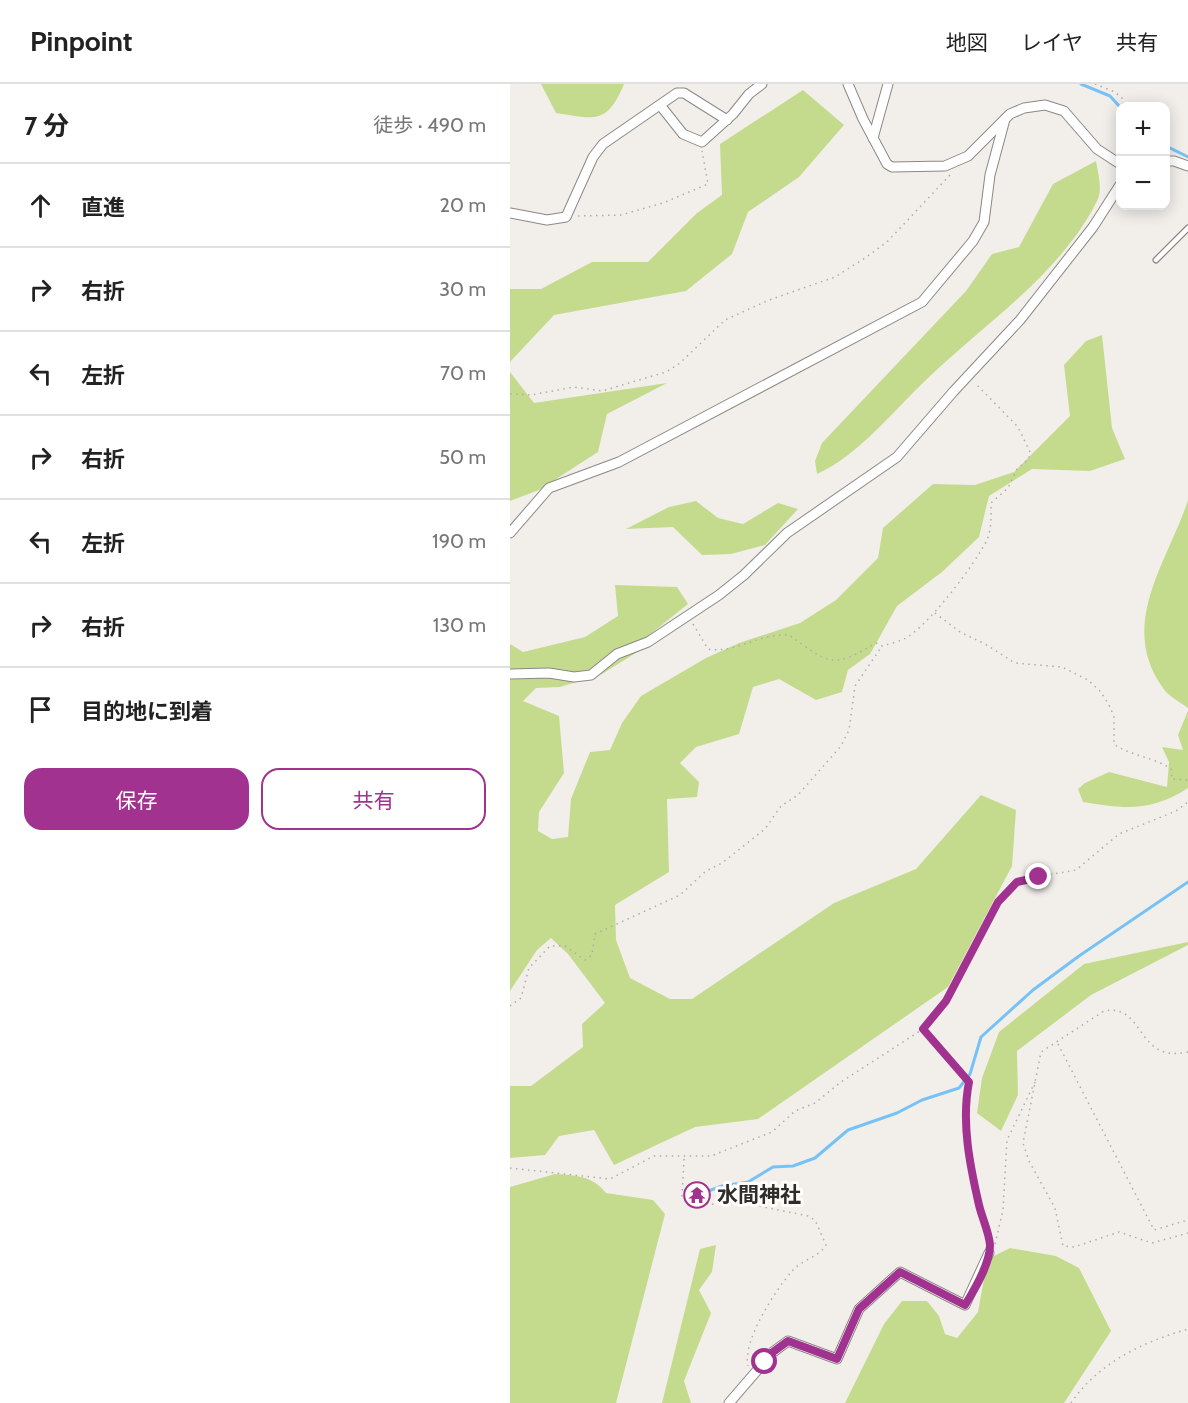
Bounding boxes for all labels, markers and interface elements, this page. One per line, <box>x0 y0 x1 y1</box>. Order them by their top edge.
text: Pinpoint <box>30 24 132 58</box>
text: 地図 <box>946 30 988 55</box>
text: レイヤ <box>1021 30 1083 55</box>
text: 共有 <box>1116 30 1158 55</box>
map controls <box>1116 102 1170 210</box>
button: + <box>1116 102 1170 156</box>
text: 7 分 <box>24 110 69 142</box>
text: 徒歩 · 490 m <box>373 113 486 137</box>
button: − <box>1116 156 1170 210</box>
icon: ahead <box>24 189 57 222</box>
text: 20 m <box>440 193 486 217</box>
text: 直進 <box>81 194 125 221</box>
icon: right <box>24 273 57 306</box>
text: 30 m <box>439 277 486 301</box>
text: 右折 <box>81 278 125 305</box>
icon: left <box>24 357 57 390</box>
text: 70 m <box>440 361 486 385</box>
text: 左折 <box>81 362 125 389</box>
icon: right <box>24 441 57 474</box>
text: 50 m <box>439 445 486 469</box>
text: 右折 <box>81 446 125 473</box>
icon: left <box>24 525 57 558</box>
text: 190 m <box>432 529 486 553</box>
text: 左折 <box>81 530 125 557</box>
icon: right <box>24 609 57 642</box>
text: 130 m <box>433 613 486 637</box>
text: 右折 <box>81 614 125 641</box>
icon: arrive <box>24 693 57 726</box>
text: 目的地に到着 <box>81 698 213 725</box>
button: 保存 <box>24 768 249 830</box>
button: 共有 <box>261 768 486 830</box>
route end <box>1025 863 1051 889</box>
temple icon: 水間神社 <box>682 1180 712 1210</box>
place label: 水間神社 <box>717 1182 801 1207</box>
route start <box>751 1348 777 1374</box>

